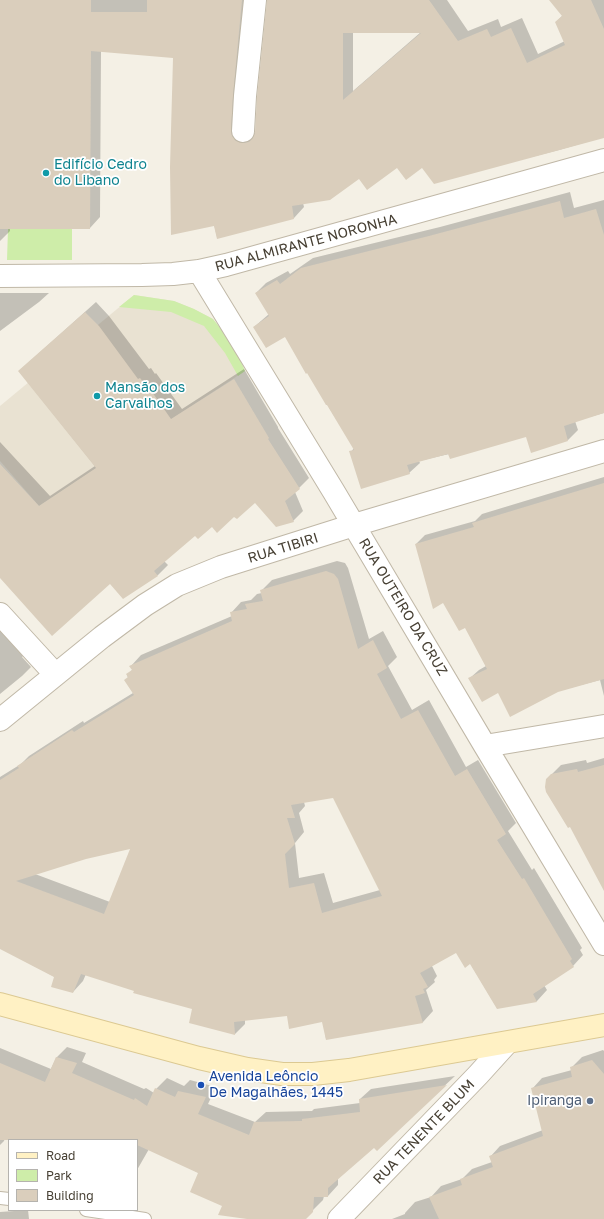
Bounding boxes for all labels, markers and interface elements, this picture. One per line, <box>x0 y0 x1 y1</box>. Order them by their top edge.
place label: Edifício Cedro do Libano <box>54 157 147 190</box>
marker: Edifício Cedro do Libano <box>41 168 51 178</box>
street label: RUA ALMIRANTE NORONHA <box>213 211 399 275</box>
place label: Mansão dos Carvalhos <box>105 380 185 412</box>
marker: Mansão dos Carvalhos <box>92 391 102 401</box>
street label: RUA TIBIRI <box>246 529 320 567</box>
street label: RUA OUTEIRO DA CRUZ <box>355 535 451 679</box>
place label: Avenida Leôncio De Magalhães, 1445 <box>209 1069 343 1102</box>
street label: RUA TENENTE BLUM <box>370 1076 478 1188</box>
marker: Avenida Leôncio De Magalhães, 1445 <box>196 1080 206 1090</box>
place label: Ipiranga <box>527 1093 582 1109</box>
marker: Ipiranga <box>585 1096 595 1106</box>
legend <box>8 1139 138 1211</box>
text: Road <box>46 1148 75 1163</box>
text: Park <box>46 1168 72 1183</box>
text: Building <box>46 1188 94 1203</box>

